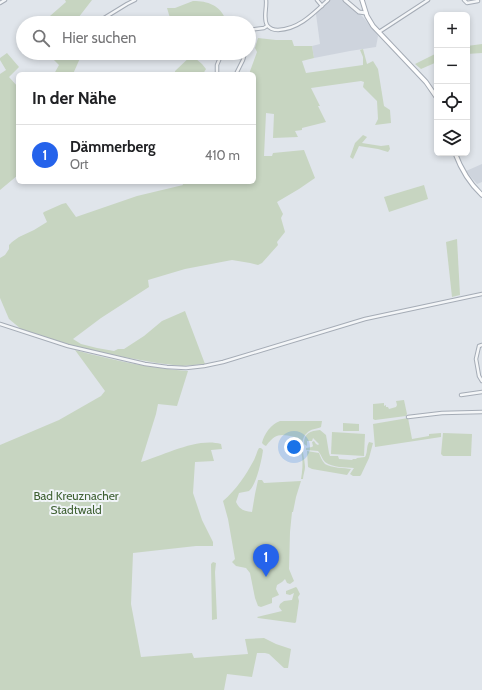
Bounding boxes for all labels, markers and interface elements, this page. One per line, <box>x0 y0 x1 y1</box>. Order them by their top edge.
map controls <box>434 12 470 156</box>
button: + <box>434 12 470 48</box>
search box <box>16 16 256 60</box>
icon: search <box>30 27 52 49</box>
text: Hier suchen <box>62 29 137 47</box>
button: − <box>434 48 470 84</box>
button: locate <box>434 84 470 120</box>
text: In der Nähe <box>32 88 116 108</box>
button: layers <box>434 120 470 156</box>
text: Dämmerberg <box>70 138 156 156</box>
text: 1 <box>43 147 47 163</box>
text: 410 m <box>205 147 240 163</box>
text: Ort <box>70 156 88 172</box>
your location <box>284 437 304 457</box>
park label: Bad Kreuznacher Stadtwald <box>33 488 119 517</box>
pin: 1 <box>253 544 279 577</box>

